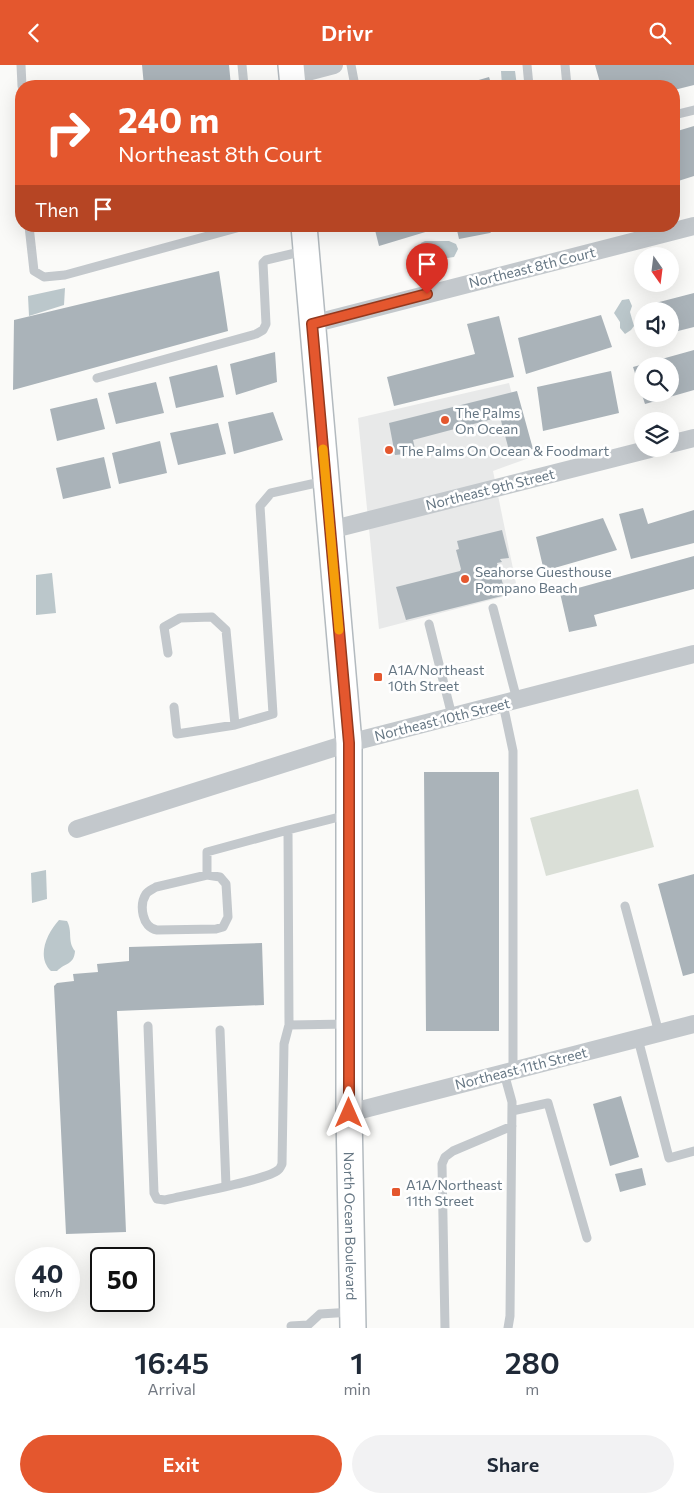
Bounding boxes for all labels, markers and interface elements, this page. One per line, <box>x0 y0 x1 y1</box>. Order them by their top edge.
icon: back <box>20 19 48 47</box>
text: Drivr <box>321 19 373 46</box>
icon: search <box>646 19 674 47</box>
text: 240 m <box>118 97 219 140</box>
icon: right <box>35 100 100 165</box>
text: Northeast 8th Court <box>118 140 322 167</box>
icon: arrive <box>89 195 117 223</box>
text: Then <box>35 198 79 221</box>
pin <box>406 243 448 294</box>
street label: Northeast 8th Court <box>467 243 597 291</box>
north arrow <box>634 247 679 293</box>
map controls <box>634 247 679 457</box>
icon: arrive <box>413 250 441 278</box>
button: sound <box>634 302 679 347</box>
button: search <box>634 357 679 402</box>
place label: The Palms On Ocean <box>455 404 520 437</box>
button: layers <box>634 412 679 457</box>
marker: The Palms On Ocean <box>439 414 451 426</box>
place label: The Palms On Ocean & Foodmart <box>399 442 610 459</box>
marker: The Palms On Ocean & Foodmart <box>383 444 395 456</box>
street label: Northeast 9th Street <box>424 465 556 513</box>
place label: Seahorse Guesthouse Pompano Beach <box>475 563 612 596</box>
marker: Seahorse Guesthouse Pompano Beach <box>459 573 471 585</box>
place label: A1A/Northeast 10th Street <box>388 661 485 694</box>
marker: A1A/Northeast 10th Street <box>372 671 384 683</box>
street label: Northeast 10th Street <box>373 694 512 744</box>
street label: Northeast 11th Street <box>453 1043 589 1093</box>
position arrow <box>322 1086 374 1138</box>
street label: North Ocean Boulevard <box>341 1152 361 1301</box>
place label: A1A/Northeast 11th Street <box>406 1176 503 1209</box>
marker: A1A/Northeast 11th Street <box>390 1186 402 1198</box>
speed limit sign: 50 <box>90 1247 155 1312</box>
text: 40 <box>32 1258 63 1288</box>
text: km/h <box>33 1285 62 1299</box>
text: 16:45 <box>134 1343 209 1380</box>
text: 1 <box>350 1343 364 1380</box>
text: 280 <box>505 1343 560 1380</box>
text: Arrival <box>147 1379 196 1398</box>
text: min <box>343 1379 371 1398</box>
text: m <box>525 1379 539 1398</box>
button: Exit <box>20 1435 342 1493</box>
button: Share <box>352 1435 674 1493</box>

